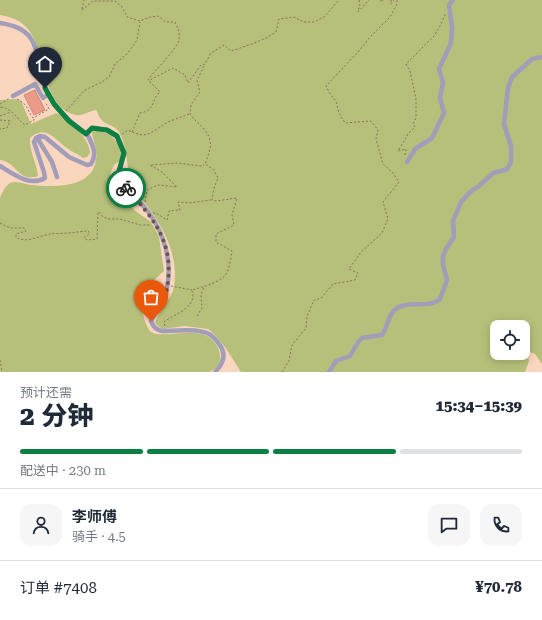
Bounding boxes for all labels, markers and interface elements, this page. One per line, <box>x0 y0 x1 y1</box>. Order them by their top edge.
pin <box>28 47 62 88</box>
icon: home <box>34 53 56 75</box>
courier <box>106 168 146 208</box>
icon: bike <box>115 177 137 199</box>
pin <box>134 280 168 321</box>
icon: bag <box>140 286 162 308</box>
map controls <box>490 320 530 360</box>
button: locate <box>490 320 530 360</box>
text: 预计还需 <box>20 385 72 400</box>
text: 15:34–15:39 <box>436 397 522 415</box>
text: 2 分钟 <box>20 401 93 431</box>
text: 配送中 · 230 m <box>20 463 106 478</box>
button: person <box>20 504 62 546</box>
button: chat <box>428 504 470 546</box>
button: phone <box>480 504 522 546</box>
text: 李师傅 <box>72 508 117 526</box>
text: 骑手 · 4.5 <box>72 529 126 544</box>
text: ¥70.78 <box>475 578 522 596</box>
text: 订单 #7408 <box>20 579 97 597</box>

